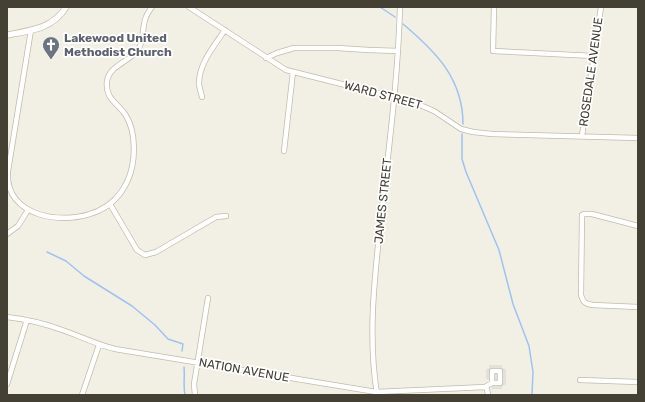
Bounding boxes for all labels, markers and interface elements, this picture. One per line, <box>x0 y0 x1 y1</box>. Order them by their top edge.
street label: ROSEDALE AVENUE <box>576 16 606 128</box>
place label: Lakewood United Methodist Church <box>64 31 172 59</box>
church icon: Lakewood United Methodist Church <box>41 35 61 60</box>
street label: WARD STREET <box>343 78 424 112</box>
street label: JAMES STREET <box>372 157 394 245</box>
street label: NATION AVENUE <box>198 355 290 385</box>

